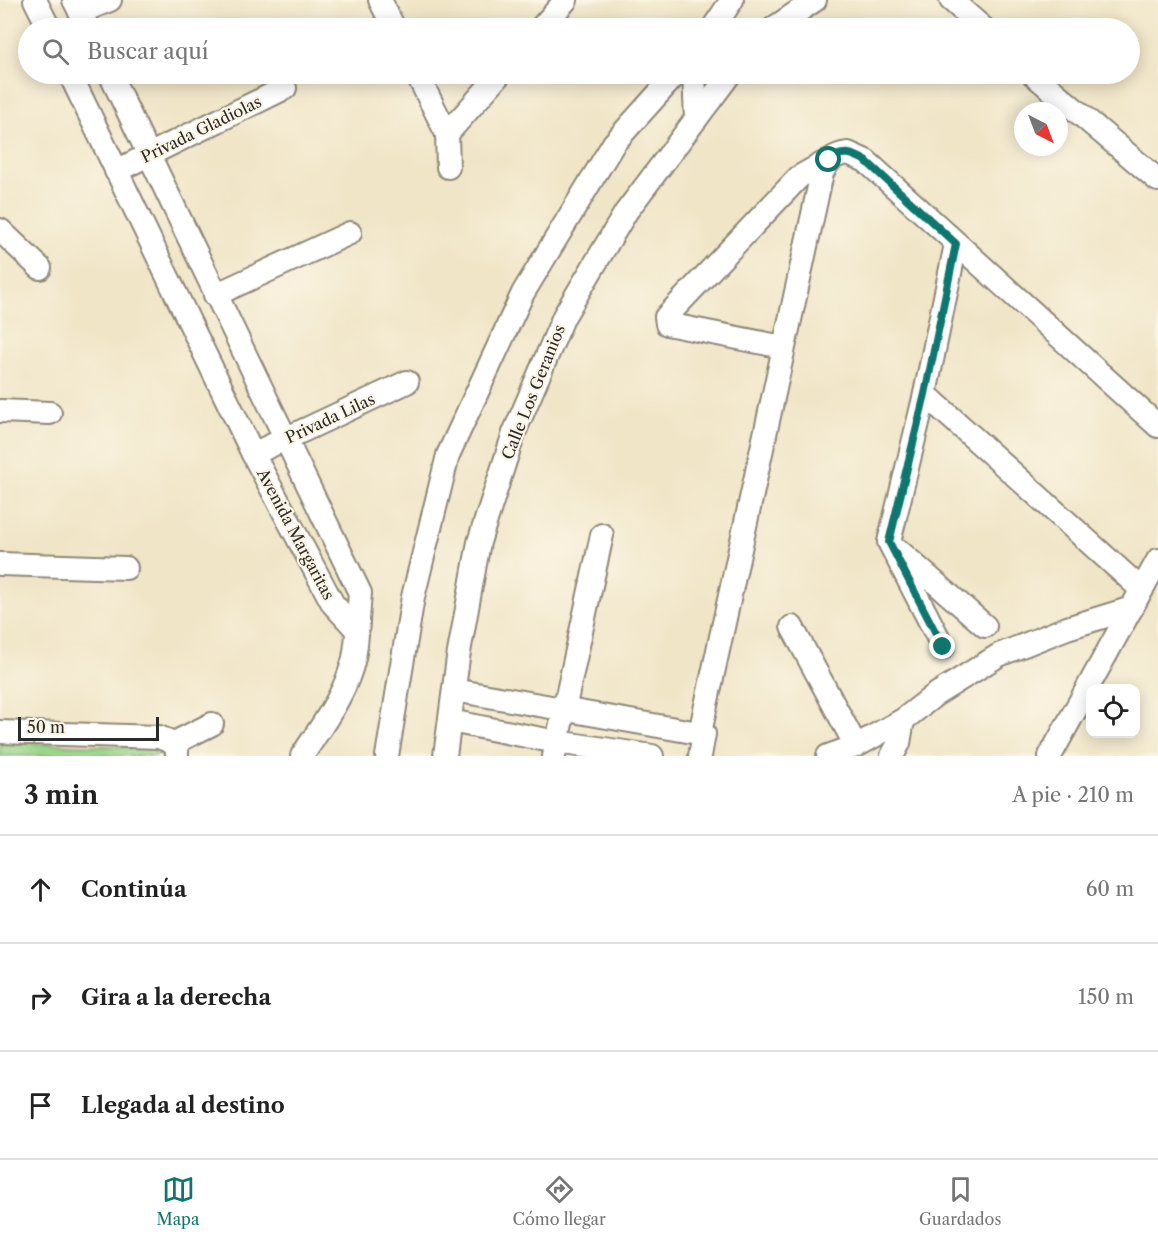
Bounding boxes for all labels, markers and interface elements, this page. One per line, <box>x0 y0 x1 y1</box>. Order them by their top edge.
search box <box>18 18 1140 84</box>
icon: search <box>39 35 72 68</box>
text: Buscar aquí <box>87 38 209 65</box>
street label: Privada Gladiolas <box>137 91 265 167</box>
north arrow <box>1014 102 1068 156</box>
route start <box>815 146 841 172</box>
street label: Calle Los Geranios <box>497 322 569 462</box>
street label: Privada Lilas <box>282 389 378 447</box>
street label: Avenida Margaritas <box>252 464 339 603</box>
route end <box>929 633 955 659</box>
map controls <box>1086 684 1140 738</box>
button: locate <box>1086 684 1140 738</box>
scale bar <box>18 714 159 742</box>
text: 50 m <box>27 717 65 737</box>
text: 3 min <box>24 779 98 811</box>
text: A pie · 210 m <box>1012 783 1134 807</box>
icon: ahead <box>24 873 57 906</box>
text: Continúa <box>81 876 187 903</box>
text: 60 m <box>1086 877 1134 901</box>
icon: right <box>24 981 57 1014</box>
text: Gira a la derecha <box>81 984 271 1011</box>
text: 150 m <box>1078 985 1134 1009</box>
icon: arrive <box>24 1089 57 1122</box>
text: Llegada al destino <box>81 1092 285 1119</box>
tab: Mapa <box>157 1173 199 1229</box>
tab: Cómo llegar <box>513 1173 606 1229</box>
tab: Guardados <box>919 1173 1001 1229</box>

